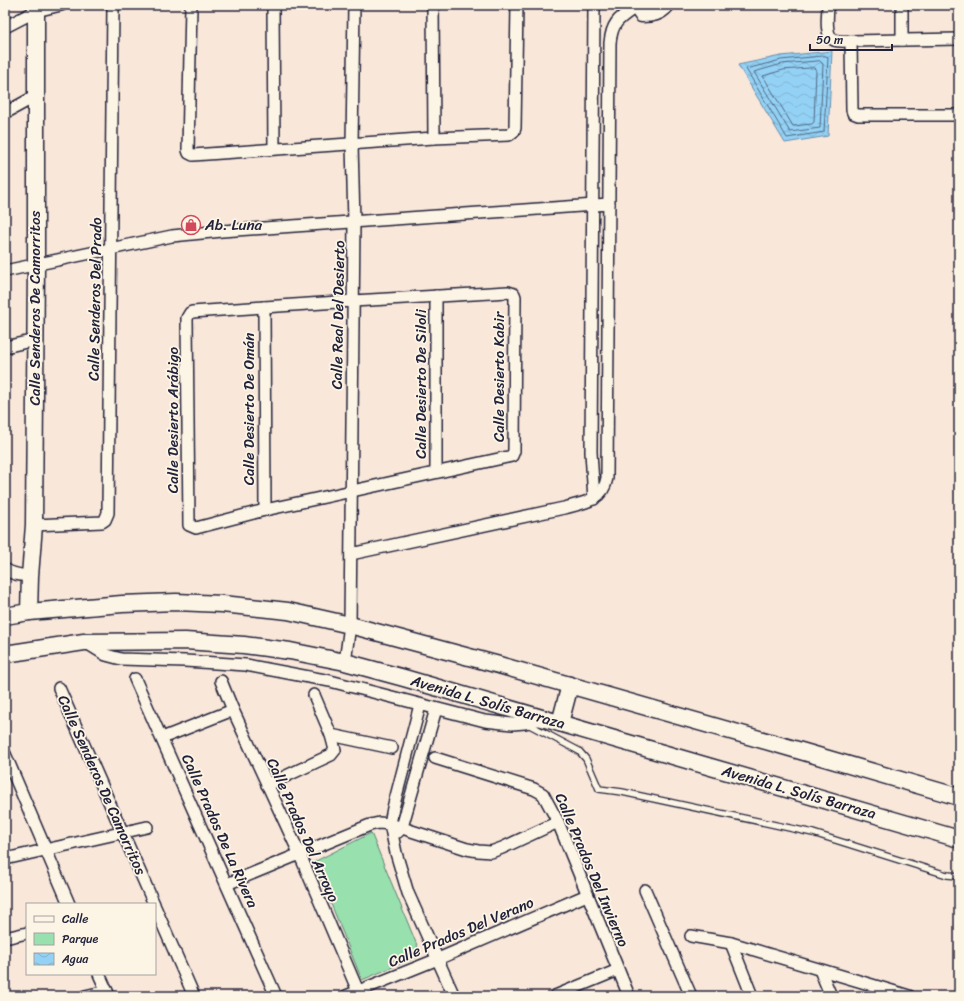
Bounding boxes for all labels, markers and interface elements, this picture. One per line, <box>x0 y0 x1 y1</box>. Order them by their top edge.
scale bar <box>810 26 892 52</box>
text: 50 m <box>816 29 843 51</box>
street label: Calle Senderos De Camorritos <box>22 210 48 405</box>
place label: Ab. Luna <box>204 212 263 238</box>
shop icon: Ab. Luna <box>180 214 202 236</box>
street label: Calle Senderos Del Prado <box>81 217 109 381</box>
street label: Calle Real Del Desierto <box>324 240 352 390</box>
street label: Calle Desierto De Siloli <box>408 308 434 459</box>
street label: Calle Desierto Kabir <box>486 311 512 442</box>
street label: Calle Desierto De Omán <box>236 333 262 485</box>
street label: Calle Desierto Arábigo <box>160 346 186 493</box>
street label: Avenida L. Solís Barraza <box>407 667 569 737</box>
street label: Calle Senderos De Camorritos <box>50 691 154 879</box>
street label: Calle Prados De La Rivera <box>174 750 266 913</box>
street label: Calle Prados Del Arroyo <box>259 754 347 907</box>
street label: Avenida L. Solís Barraza <box>718 757 880 827</box>
street label: Calle Prados Del Invierno <box>548 789 636 952</box>
street label: Calle Prados Del Verano <box>384 889 538 974</box>
legend <box>26 903 156 975</box>
text: Calle <box>62 908 89 930</box>
text: Parque <box>62 928 99 950</box>
text: Agua <box>61 948 89 970</box>

